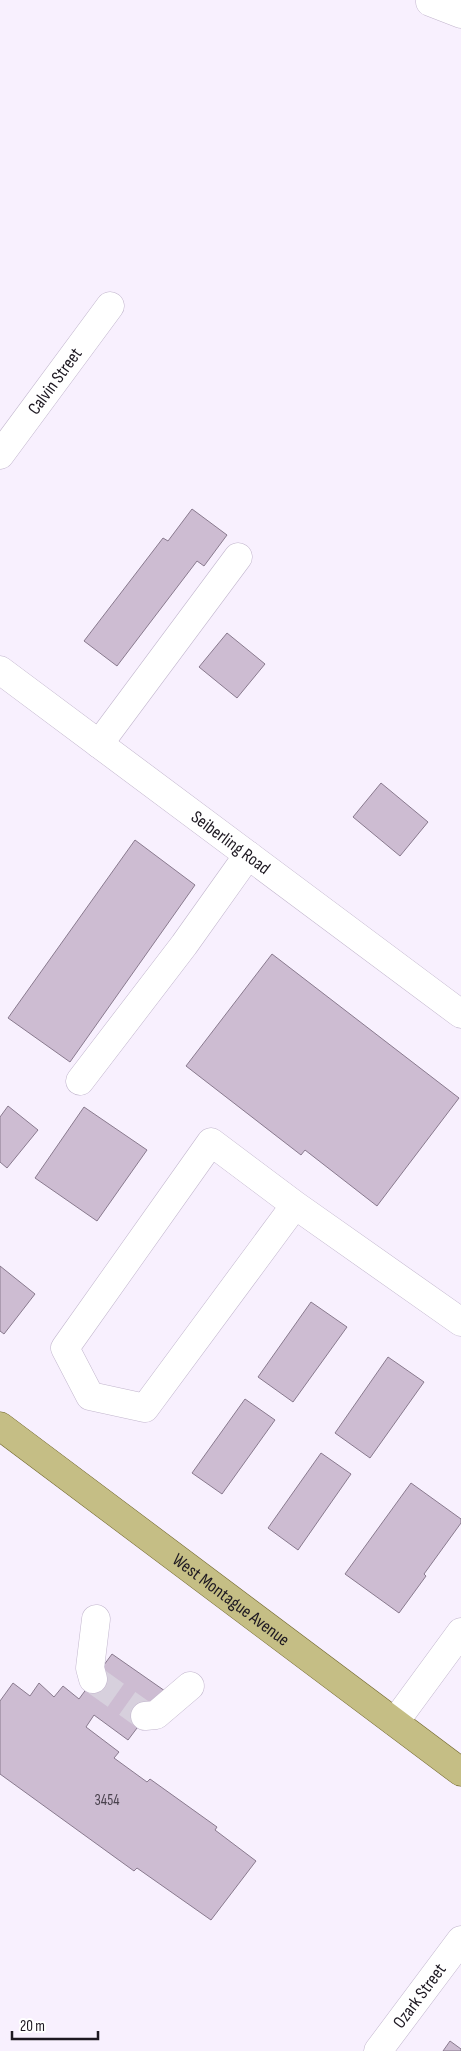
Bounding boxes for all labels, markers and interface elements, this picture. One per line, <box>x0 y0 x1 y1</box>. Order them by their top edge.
street label: Calvin Street <box>23 343 86 418</box>
street label: Seiberling Road <box>187 806 274 879</box>
street label: West Montague Avenue <box>169 1549 294 1650</box>
house number: 3454 <box>95 1791 119 1810</box>
street label: Ozark Street <box>388 1959 451 2032</box>
scale bar <box>12 2008 99 2040</box>
text: 20 m <box>20 2017 45 2036</box>

